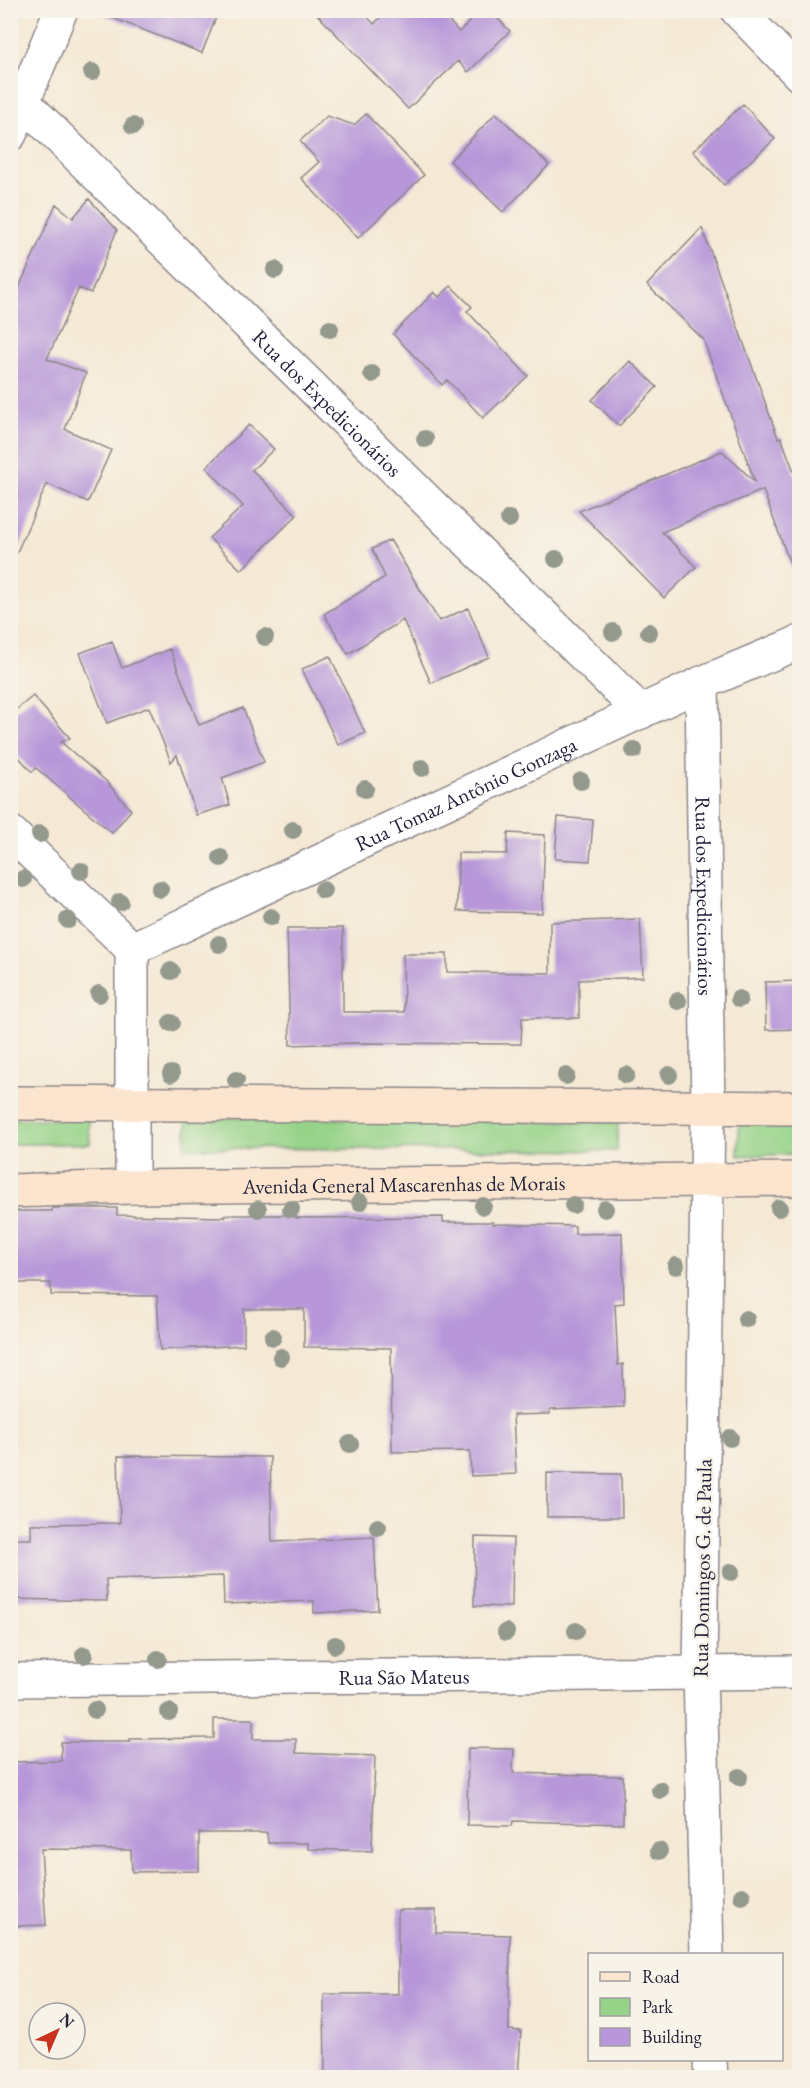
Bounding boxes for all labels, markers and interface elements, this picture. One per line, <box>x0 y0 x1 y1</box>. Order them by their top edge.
street label: Rua dos Expedicionários <box>247 323 408 482</box>
street label: Rua Tomaz Antônio Gonzaga <box>350 730 581 857</box>
street label: Rua dos Expedicionários <box>690 796 720 996</box>
street label: Avenida General Mascarenhas de Morais <box>241 1168 566 1199</box>
street label: Rua Domingos G. de Paula <box>687 1458 717 1678</box>
street label: Rua São Mateus <box>338 1662 470 1690</box>
legend <box>588 1953 783 2061</box>
text: Road <box>642 1965 681 1988</box>
text: Park <box>642 1995 673 2018</box>
north arrow <box>27 2001 87 2061</box>
text: N <box>55 2009 79 2033</box>
text: Building <box>642 2025 702 2048</box>

